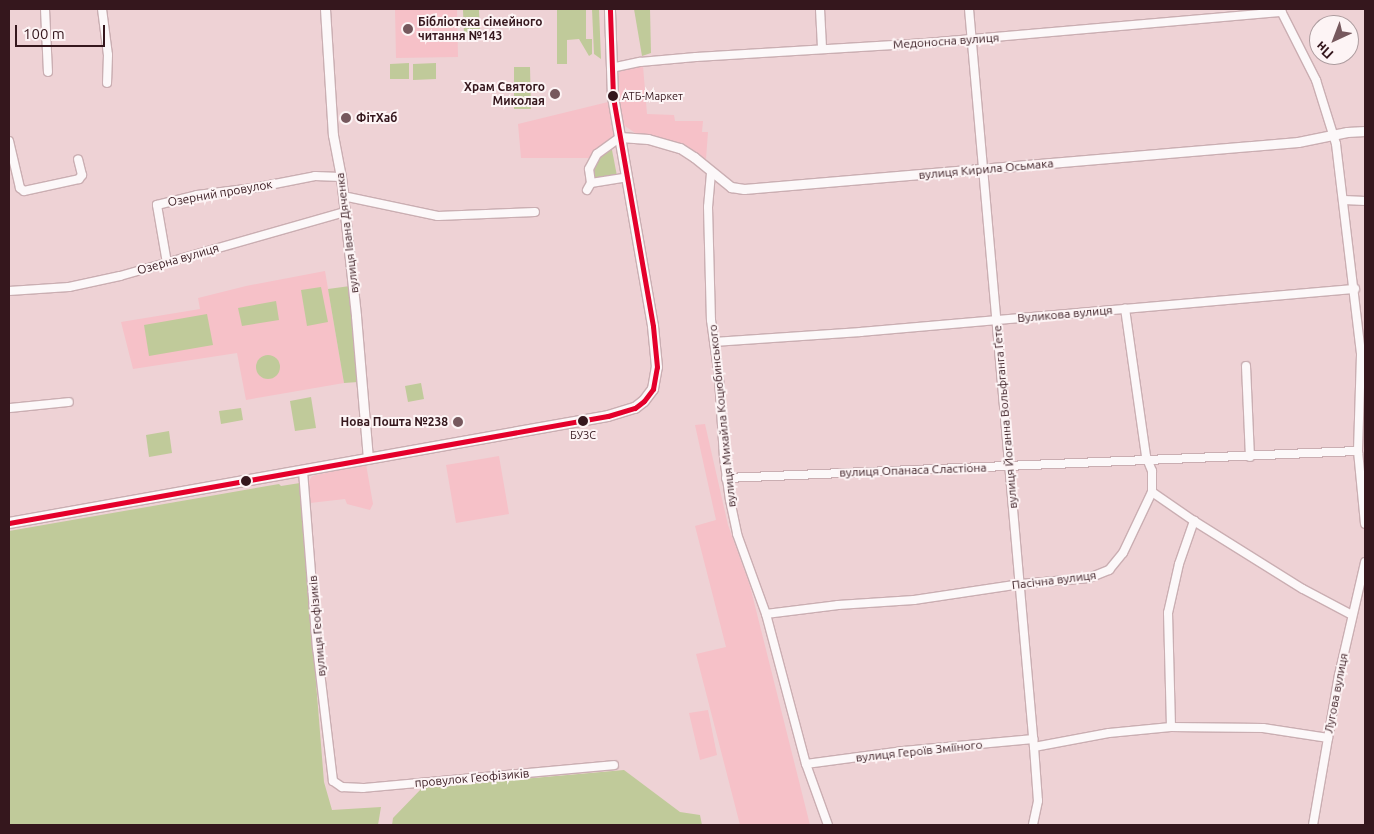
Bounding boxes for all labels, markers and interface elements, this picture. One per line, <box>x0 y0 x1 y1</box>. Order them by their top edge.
scale bar <box>18 15 108 47</box>
place label: Бібліотека сімейного читання №143 <box>418 15 543 43</box>
north arrow <box>1309 15 1359 65</box>
marker: Бібліотека сімейного читання №143 <box>402 23 414 35</box>
text: 100 m <box>23 25 65 42</box>
street label: Медоносна вулиця <box>892 30 1000 52</box>
text: Пн <box>1312 38 1337 62</box>
place label: Храм Святого Миколая <box>464 80 545 108</box>
marker: Храм Святого Миколая <box>549 88 561 100</box>
place label: АТБ-Маркет <box>622 89 683 103</box>
marker: АТБ-Маркет <box>608 91 618 101</box>
place label: ФітХаб <box>356 111 397 125</box>
marker: ФітХаб <box>340 112 352 124</box>
street label: вулиця Кирила Осьмака <box>918 156 1054 182</box>
street label: вулиця Івана Дяченка <box>332 172 362 294</box>
street label: Озерний провулок <box>167 177 273 209</box>
street label: Озерна вулиця <box>135 240 221 278</box>
street label: Вуликова вулиця <box>1017 303 1113 325</box>
street label: вулиця Михайла Коцюбинського <box>705 324 739 508</box>
street label: вулиця Йоганна Вольфганга Ґете <box>990 325 1020 509</box>
place label: Нова Пошта №238 <box>341 415 448 429</box>
marker: Нова Пошта №238 <box>452 416 464 428</box>
marker: БУЗС <box>578 416 588 426</box>
place label: БУЗС <box>570 428 596 442</box>
street label: вулиця Опанаса Сластіона <box>839 460 987 480</box>
unlabelled marker <box>241 476 251 486</box>
street label: Пасічна вулиця <box>1011 568 1097 592</box>
street label: вулиця Геофізиків <box>305 575 329 677</box>
street label: Лугова вулиця <box>1321 652 1351 734</box>
street label: вулиця Героїв Зміїного <box>855 737 983 765</box>
street label: провулок Геофізиків <box>414 766 530 790</box>

